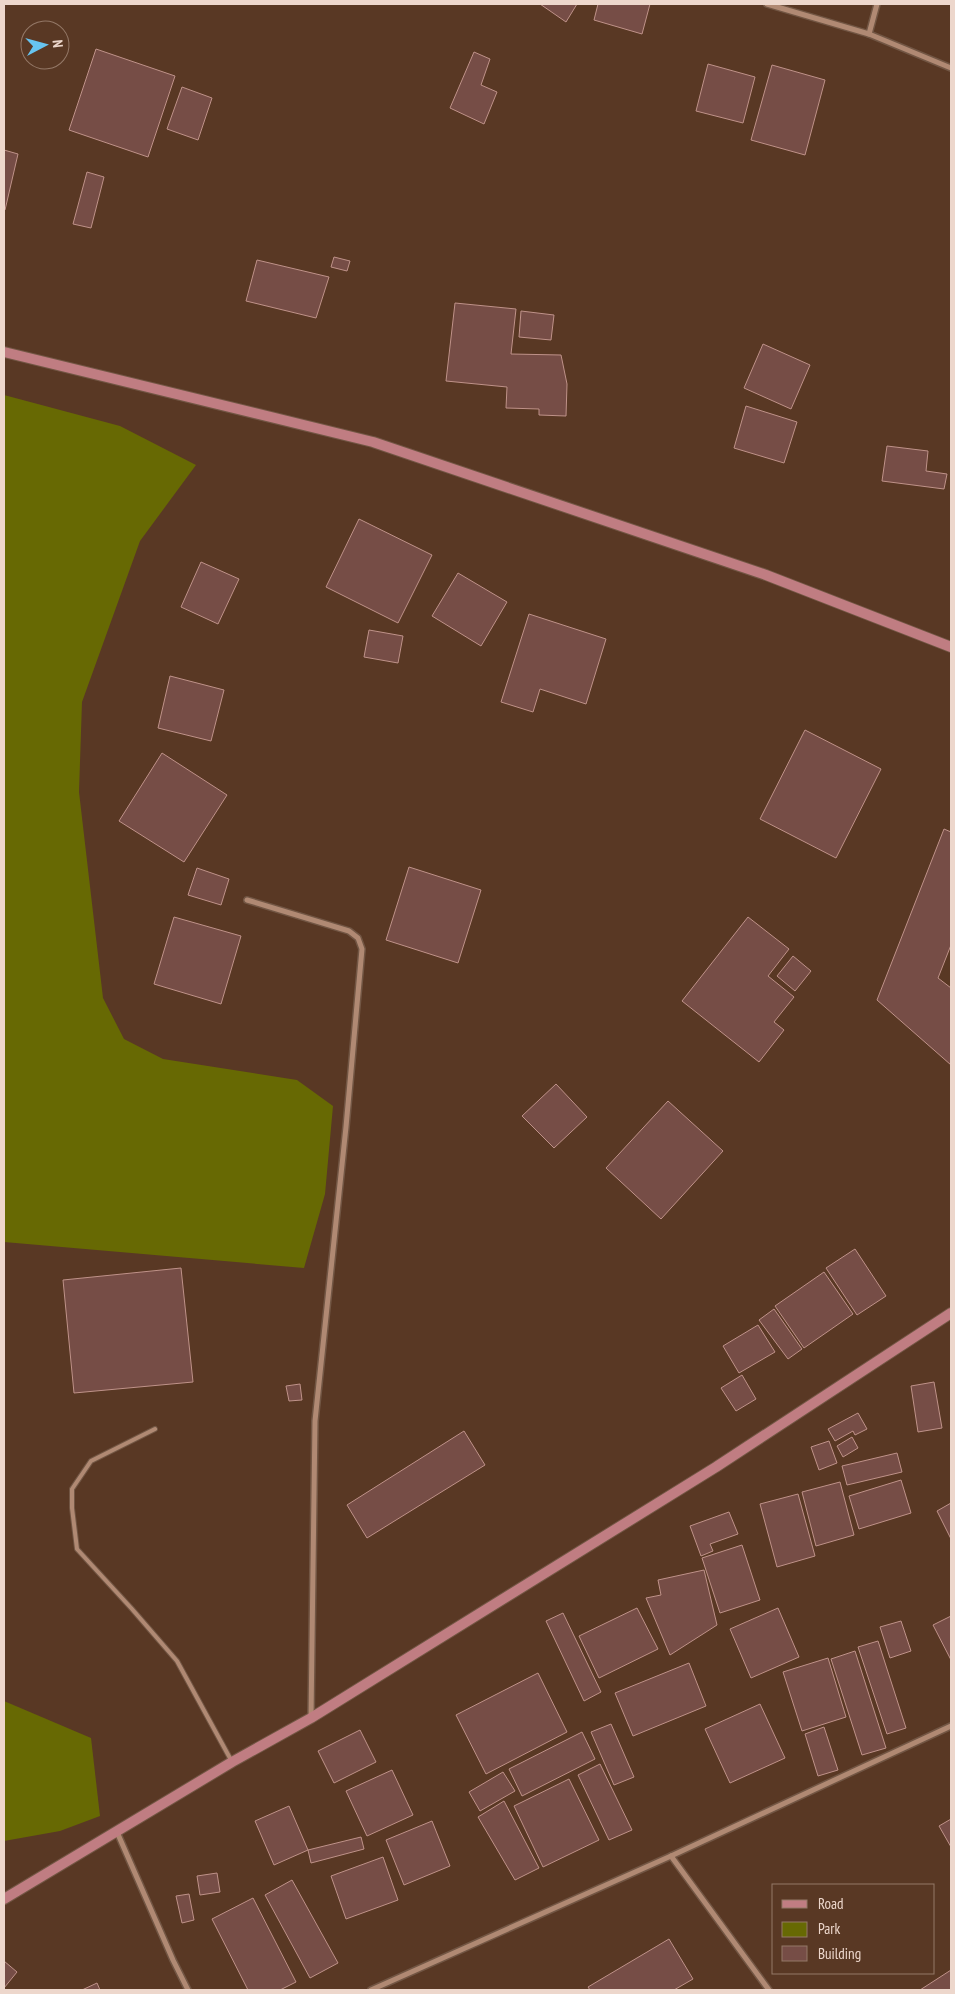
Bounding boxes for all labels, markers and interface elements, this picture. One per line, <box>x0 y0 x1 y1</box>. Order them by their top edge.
north arrow <box>20 20 70 70</box>
text: N <box>49 39 67 48</box>
legend <box>772 1884 935 1974</box>
text: Road <box>818 1894 844 1913</box>
text: Park <box>818 1919 840 1938</box>
text: Building <box>818 1944 861 1963</box>

